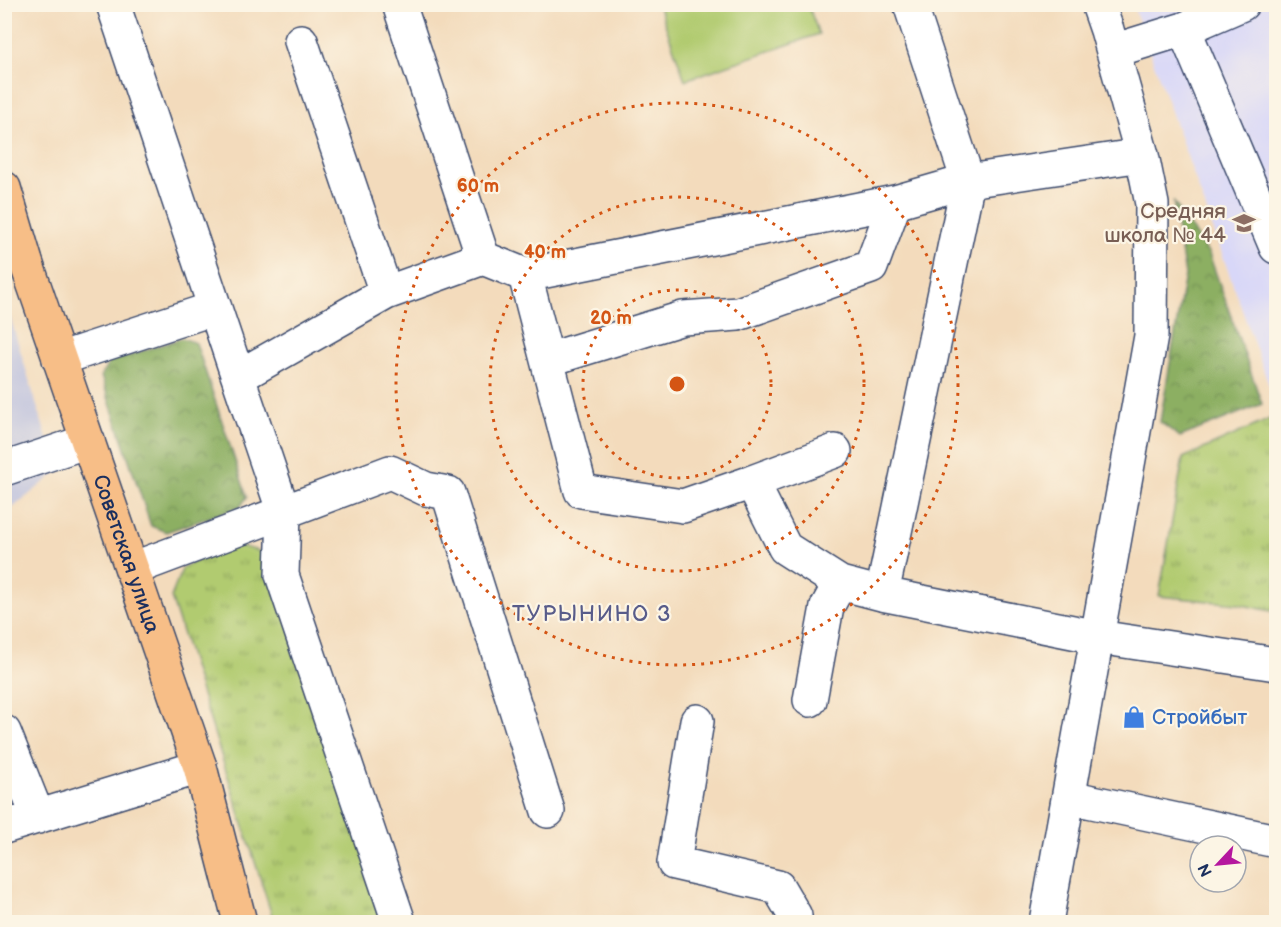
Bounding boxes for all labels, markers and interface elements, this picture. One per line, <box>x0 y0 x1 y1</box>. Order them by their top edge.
text: 60 m <box>457 176 499 197</box>
place label: Средняя школа № 44 <box>1104 199 1226 248</box>
school or university icon: Средняя школа № 44 <box>1231 210 1257 236</box>
text: 40 m <box>524 242 566 263</box>
text: 20 m <box>590 308 632 329</box>
centre of rings <box>667 374 687 394</box>
street label: Советская улица <box>88 471 166 637</box>
district label: ТУРЫНИНО 3 <box>512 601 672 628</box>
shop icon: Стройбыт <box>1121 704 1147 730</box>
place label: Стройбыт <box>1152 705 1247 730</box>
north arrow <box>1188 834 1248 894</box>
text: N <box>1195 860 1217 879</box>

